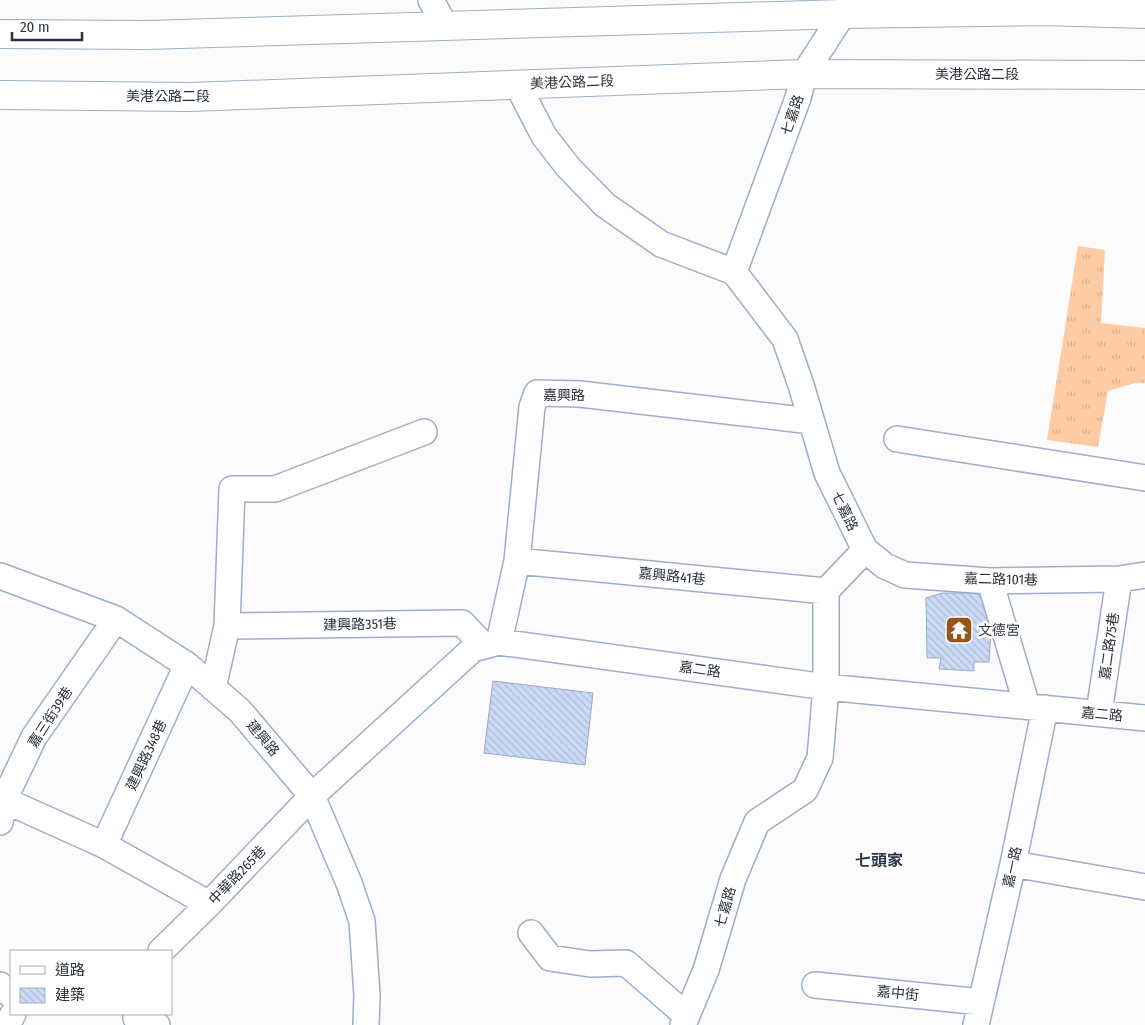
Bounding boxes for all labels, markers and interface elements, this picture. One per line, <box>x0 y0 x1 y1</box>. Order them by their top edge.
scale bar <box>12 10 82 42</box>
text: 20 m <box>20 18 50 36</box>
street label: 美港公路二段 <box>935 66 1019 83</box>
street label: 美港公路二段 <box>530 73 614 92</box>
street label: 美港公路二段 <box>126 88 210 105</box>
street label: 七嘉路 <box>778 93 807 138</box>
street label: 嘉興路 <box>543 387 585 404</box>
street label: 七嘉路 <box>828 489 861 534</box>
street label: 嘉興路41巷 <box>638 565 706 588</box>
street label: 嘉二路101巷 <box>964 570 1038 589</box>
street label: 嘉二路75巷 <box>1096 611 1123 681</box>
street label: 建興路351巷 <box>323 615 397 634</box>
temple icon: 文德宮 <box>944 615 974 645</box>
place label: 文德宮 <box>978 622 1020 639</box>
street label: 嘉二路 <box>678 658 722 681</box>
street label: 嘉三街39巷 <box>25 684 76 751</box>
street label: 嘉二路 <box>1080 704 1124 725</box>
street label: 建興路348巷 <box>123 717 170 793</box>
street label: 建興路 <box>243 717 283 760</box>
street label: 中華路265巷 <box>205 842 270 908</box>
street label: 嘉一路 <box>1000 845 1025 889</box>
district label: 七頭家 <box>855 851 903 870</box>
street label: 七嘉路 <box>712 885 739 930</box>
legend <box>10 950 172 1015</box>
text: 道路 <box>55 961 85 979</box>
street label: 嘉中街 <box>876 983 920 1004</box>
text: 建築 <box>55 986 85 1004</box>

